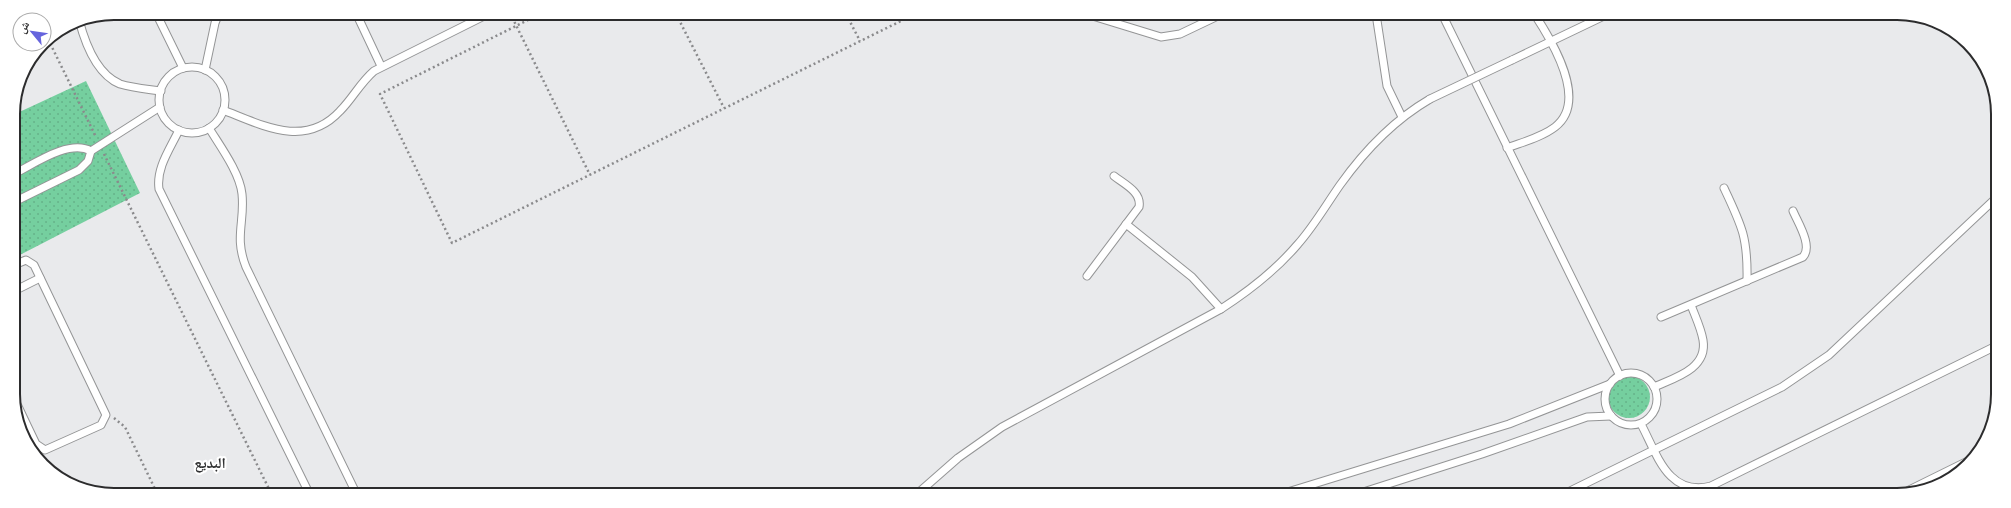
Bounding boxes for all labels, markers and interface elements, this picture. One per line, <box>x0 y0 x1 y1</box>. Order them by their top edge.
north arrow <box>12 12 52 52</box>
text: ش <box>16 19 33 36</box>
district label: البديع <box>194 456 226 473</box>

